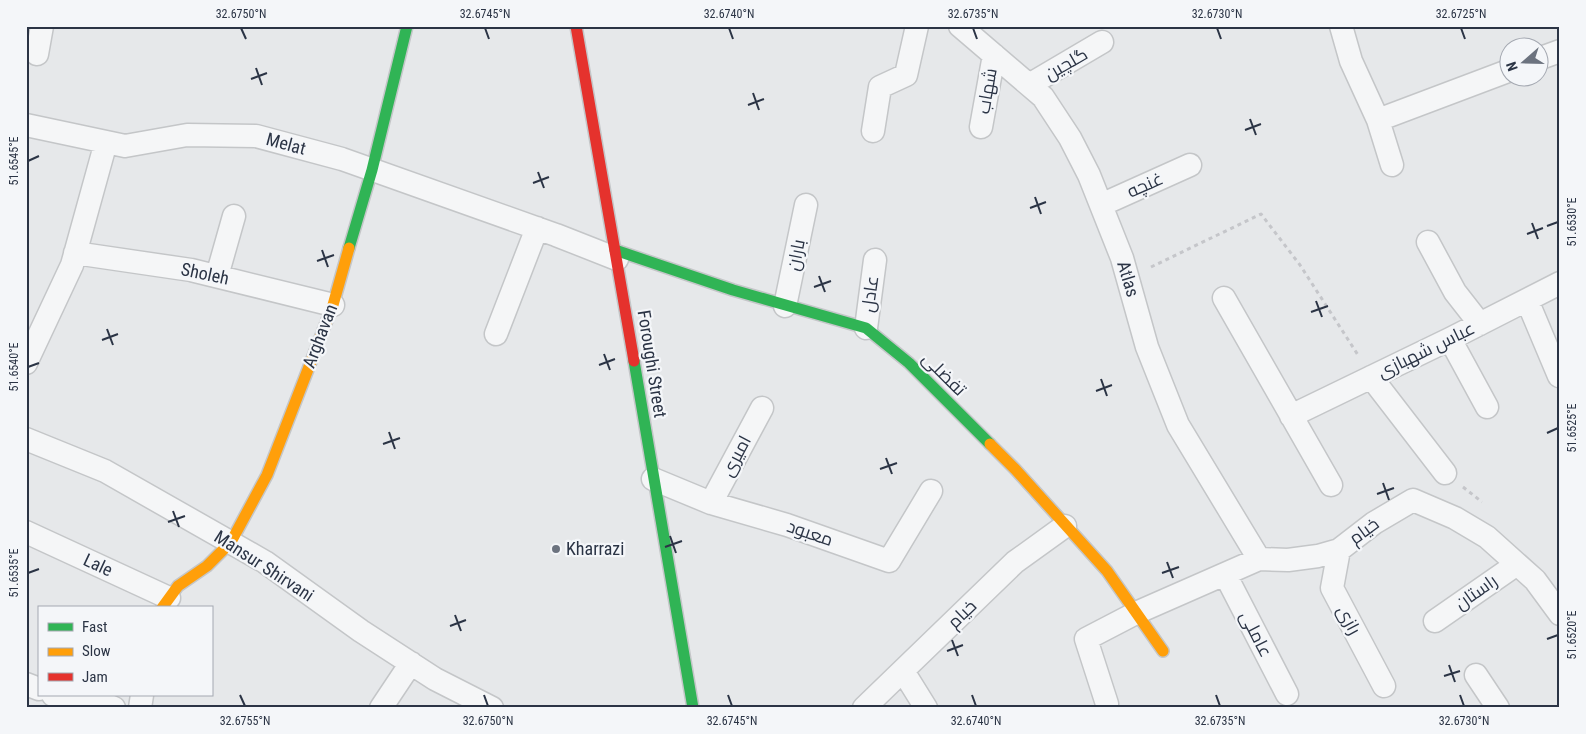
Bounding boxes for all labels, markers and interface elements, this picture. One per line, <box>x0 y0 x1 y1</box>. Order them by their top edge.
text: 32.6750°N <box>216 7 266 21</box>
text: 32.6745°N <box>460 7 510 21</box>
text: 32.6740°N <box>704 7 754 21</box>
text: 32.6735°N <box>948 7 998 21</box>
text: 32.6730°N <box>1192 7 1242 21</box>
text: 32.6725°N <box>1436 7 1486 21</box>
north arrow <box>1498 38 1548 88</box>
street label: گلچین <box>1040 43 1092 86</box>
text: N <box>1503 60 1521 73</box>
street label: شهاب <box>972 66 1002 116</box>
street label: Melat <box>264 128 308 159</box>
text: 51.6545°E <box>7 136 21 186</box>
street label: غنچه <box>1124 167 1167 204</box>
text: 51.6530°E <box>1565 197 1579 247</box>
street label: باران <box>782 237 810 273</box>
street label: Sholeh <box>179 258 231 289</box>
street label: Atlas <box>1113 258 1144 299</box>
street label: عادل <box>857 274 883 314</box>
street label: Arghavan <box>298 301 341 371</box>
street label: Foroughi Street <box>634 309 671 419</box>
street label: عباس شهبازی <box>1374 317 1478 383</box>
text: 51.6540°E <box>7 342 21 392</box>
street label: تفضلی <box>917 347 971 401</box>
text: 51.6525°E <box>1565 403 1579 453</box>
street label: امیری <box>716 432 756 480</box>
street label: خیام <box>1345 513 1384 550</box>
street label: معبود <box>784 515 836 551</box>
street label: Mansur Shirvani <box>211 526 318 606</box>
place label: Kharrazi <box>566 538 624 559</box>
marker: Kharrazi <box>550 543 562 555</box>
text: 51.6535°E <box>7 548 21 598</box>
street label: Lale <box>80 549 116 580</box>
street label: راستان <box>1450 569 1502 615</box>
street label: خیام <box>943 595 982 634</box>
street label: رازی <box>1332 601 1366 639</box>
legend <box>38 606 212 696</box>
street label: عاملی <box>1235 607 1277 661</box>
text: 51.6520°E <box>1565 610 1579 660</box>
text: Fast <box>82 618 107 636</box>
text: Slow <box>82 642 111 660</box>
text: Jam <box>82 668 108 686</box>
text: 32.6755°N <box>220 714 270 728</box>
text: 32.6750°N <box>463 714 513 728</box>
text: 32.6745°N <box>707 714 757 728</box>
text: 32.6740°N <box>951 714 1001 728</box>
text: 32.6735°N <box>1195 714 1245 728</box>
text: 32.6730°N <box>1439 714 1489 728</box>

